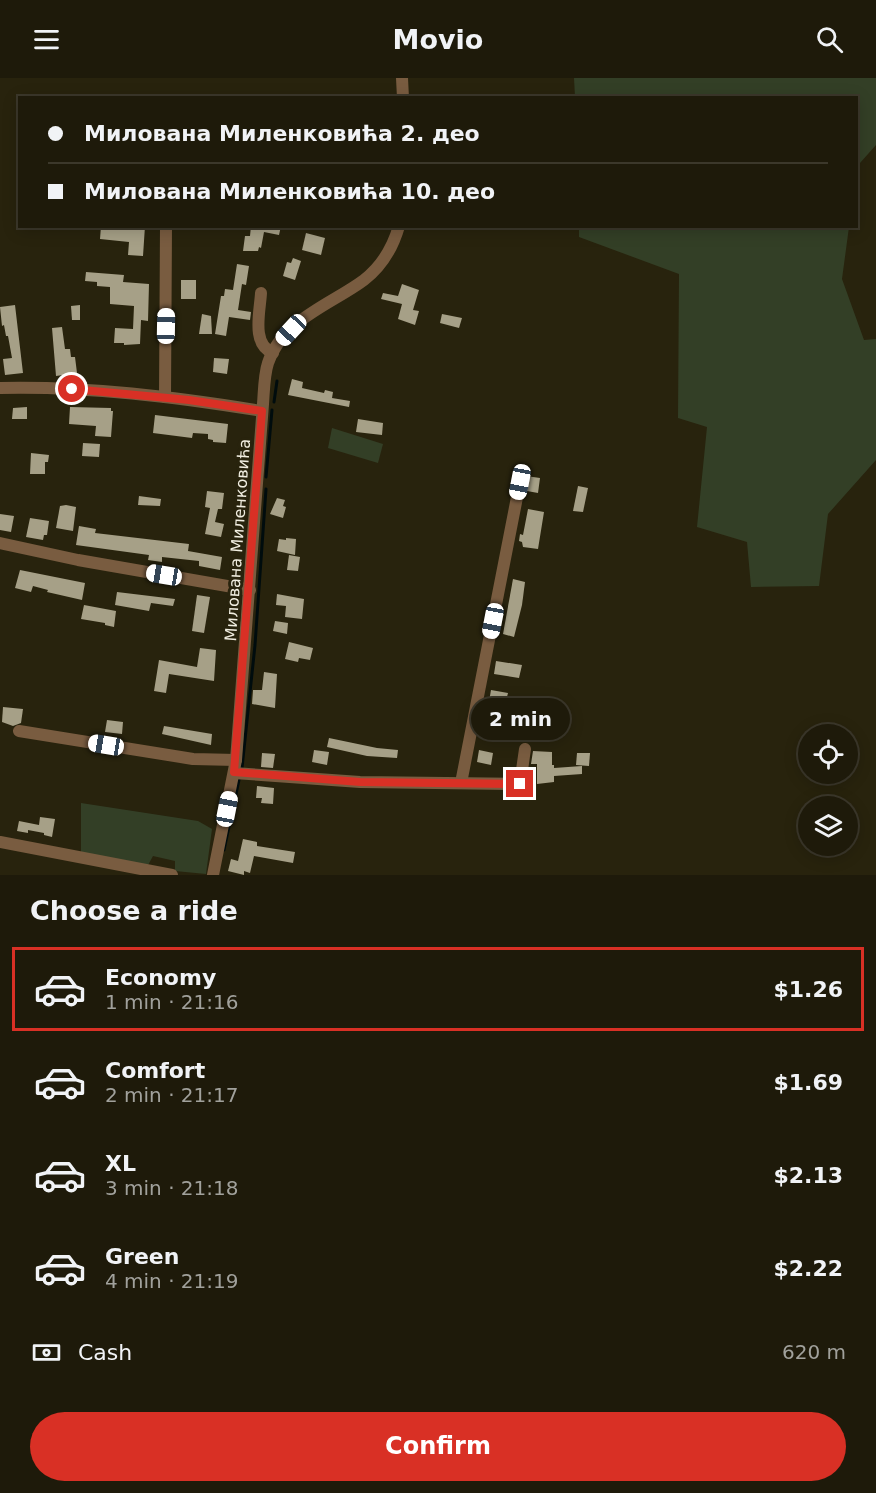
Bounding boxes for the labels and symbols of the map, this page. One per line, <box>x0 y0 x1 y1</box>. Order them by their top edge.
car <box>157 308 175 344</box>
car <box>272 311 310 349</box>
route start <box>58 375 85 402</box>
street label: Милована Миленковића <box>221 438 254 642</box>
car <box>508 463 532 501</box>
car <box>145 563 183 587</box>
car <box>481 602 505 640</box>
callout: 2 min <box>470 697 570 739</box>
car <box>87 733 125 757</box>
route end <box>506 770 533 797</box>
car <box>215 790 239 828</box>

